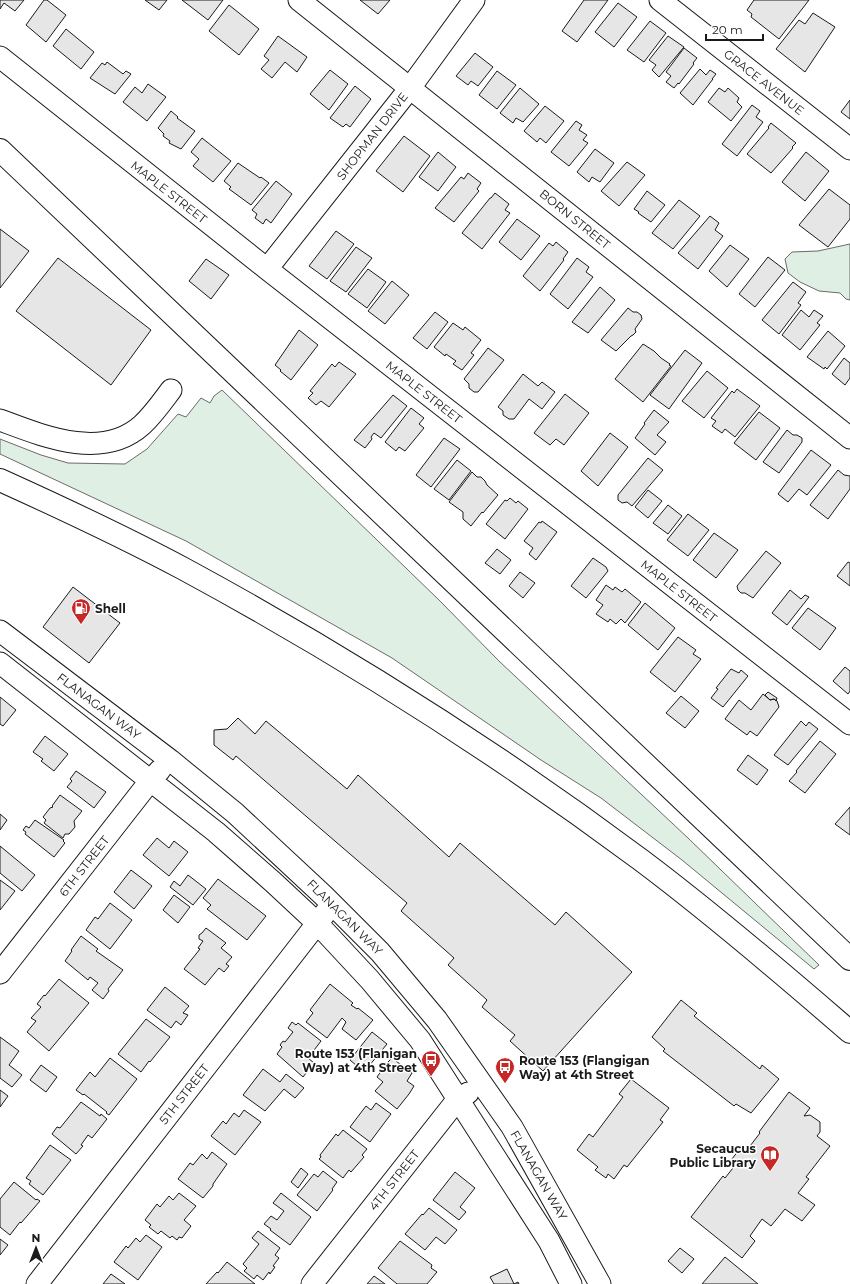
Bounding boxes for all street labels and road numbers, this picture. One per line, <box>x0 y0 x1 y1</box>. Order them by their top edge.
street label: GRACE AVENUE <box>721 46 807 118</box>
street label: SHOPMAN DRIVE <box>333 89 411 183</box>
street label: MAPLE STREET <box>128 158 210 226</box>
street label: BORN STREET <box>537 186 613 252</box>
street label: MAPLE STREET <box>383 358 465 426</box>
street label: MAPLE STREET <box>638 557 720 625</box>
street label: FLANAGAN WAY <box>54 670 144 743</box>
street label: 6TH STREET <box>56 833 112 899</box>
street label: FLANAGAN WAY <box>304 876 386 958</box>
street label: 5TH STREET <box>156 1061 212 1127</box>
street label: FLANAGAN WAY <box>507 1128 571 1223</box>
street label: 4TH STREET <box>366 1147 422 1213</box>

